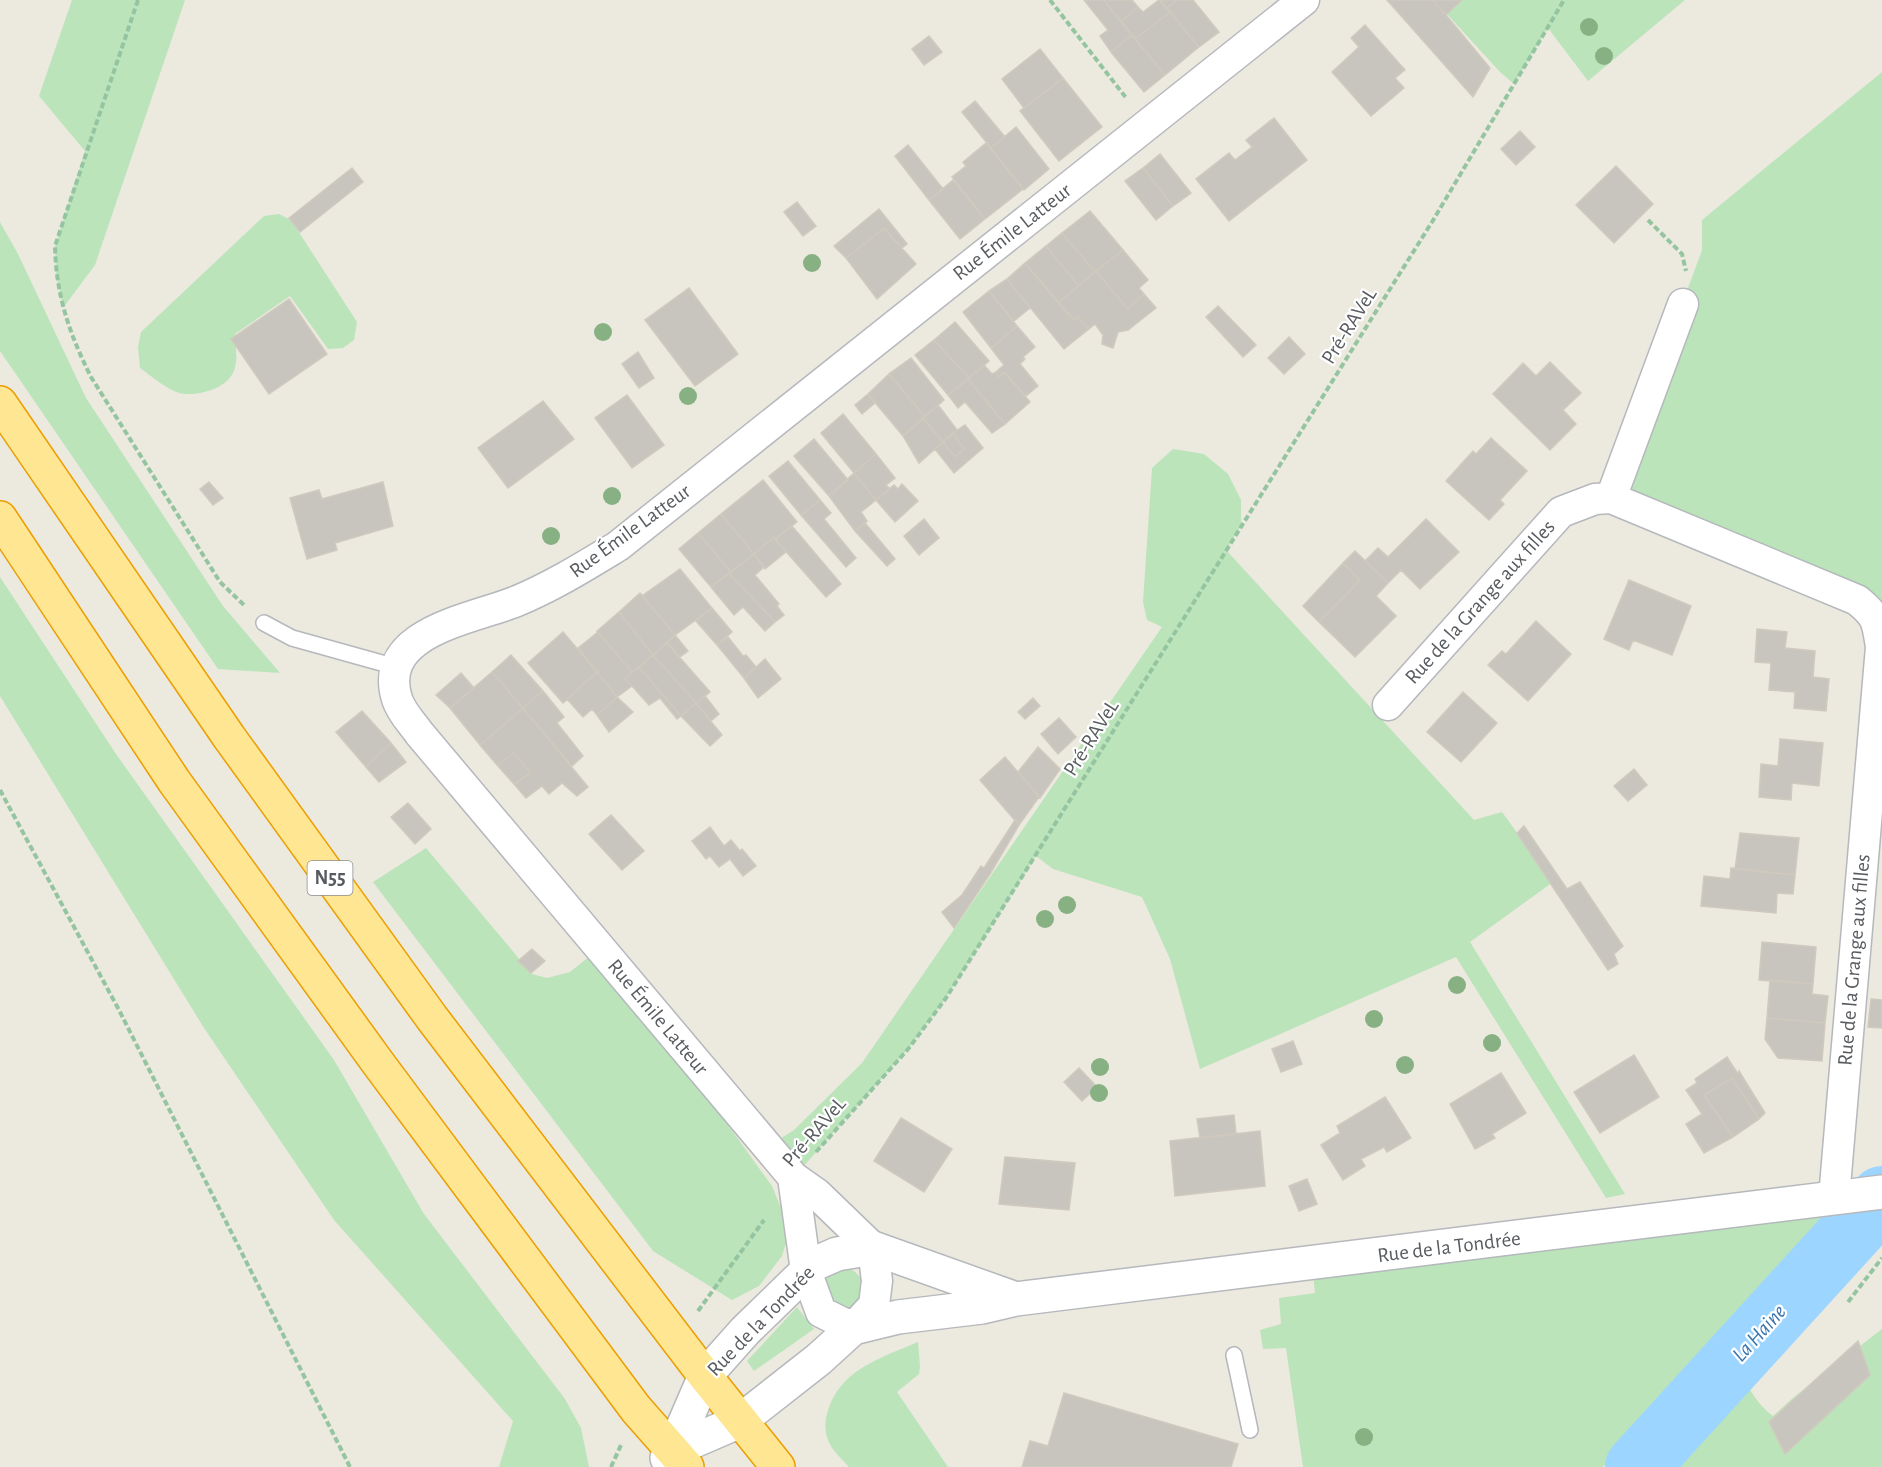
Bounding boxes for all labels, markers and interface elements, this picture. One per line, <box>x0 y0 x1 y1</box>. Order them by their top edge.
street label: Rue Émile Latteur <box>948 178 1075 285</box>
street label: Pré-RAVeL <box>1318 284 1381 368</box>
street label: Rue Émile Latteur <box>565 479 694 582</box>
street label: Rue de la Grange aux filles <box>1401 516 1559 688</box>
street label: Pré-RAVeL <box>1060 696 1123 780</box>
street label: Rue de la Grange aux filles <box>1834 853 1874 1067</box>
road number: N55 <box>308 861 352 895</box>
street label: Rue Émile Latteur <box>604 954 714 1079</box>
street label: Pré-RAVeL <box>778 1093 850 1171</box>
street label: Rue de la Tondrée <box>1376 1228 1522 1266</box>
street label: Rue de la Tondrée <box>703 1262 819 1380</box>
water label: La Haine <box>1728 1300 1790 1366</box>

